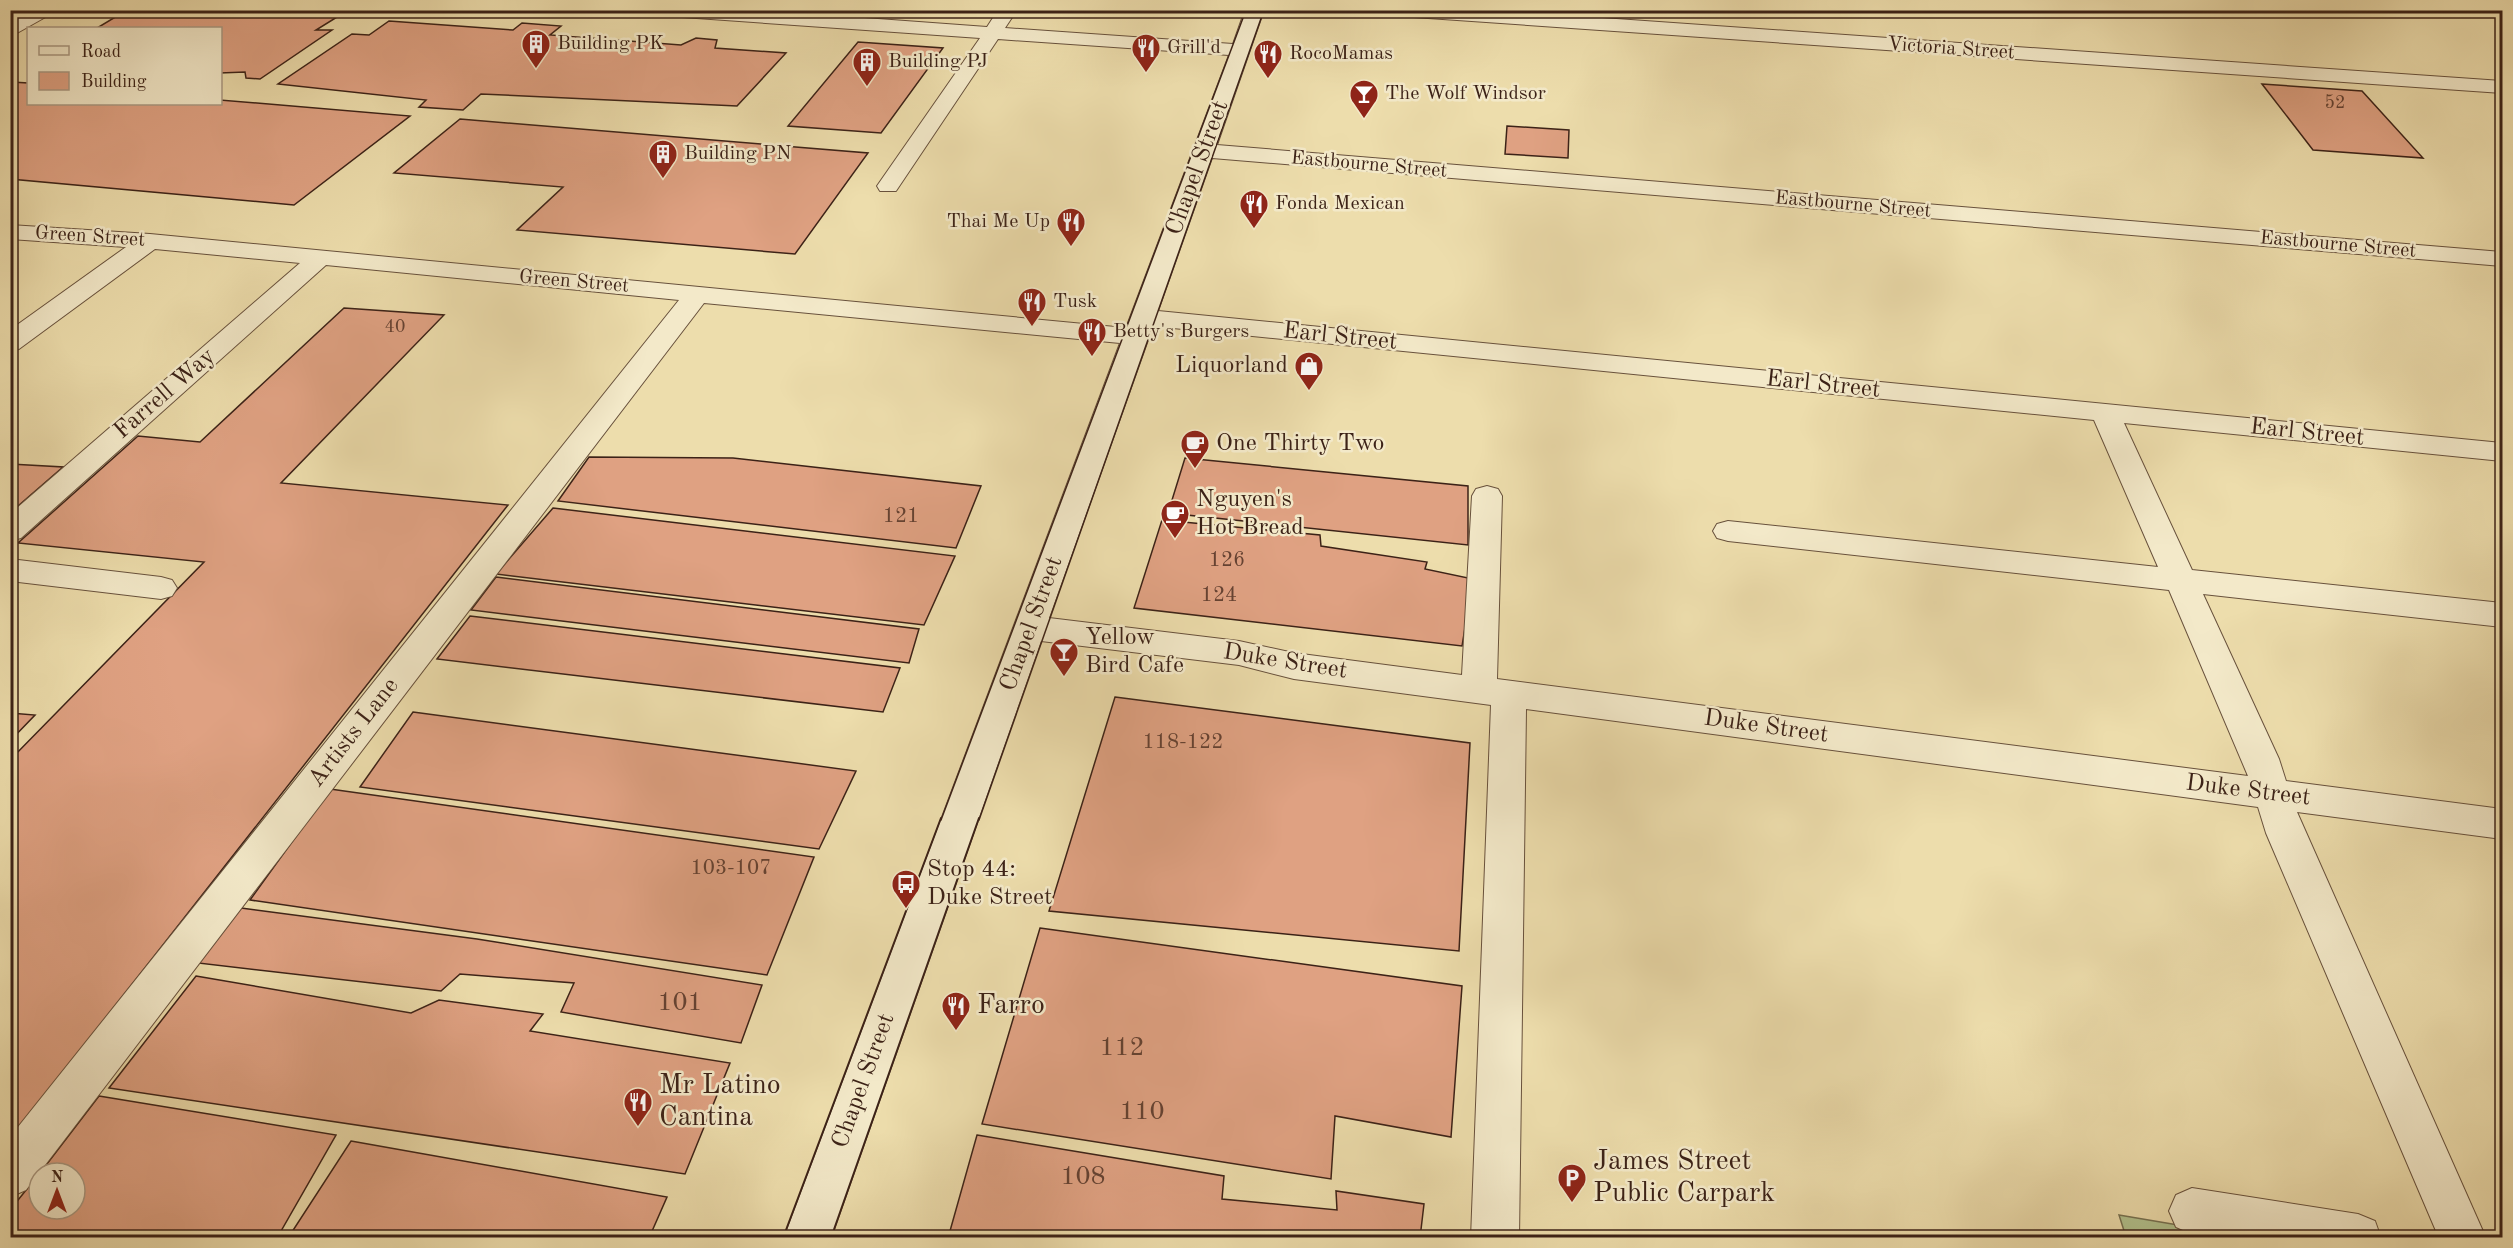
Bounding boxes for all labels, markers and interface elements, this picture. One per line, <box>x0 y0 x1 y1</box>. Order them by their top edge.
legend <box>27 27 222 105</box>
building icon: Building PK <box>520 28 552 70</box>
restaurant icon: Grill'd <box>1130 32 1162 74</box>
place label: Building PK <box>557 34 664 54</box>
street label: Victoria Street <box>1887 35 2015 63</box>
place label: Grill'd <box>1167 38 1221 58</box>
restaurant icon: RocoMamas <box>1252 38 1284 80</box>
text: Road <box>81 43 121 61</box>
place label: RocoMamas <box>1289 44 1393 64</box>
building icon: Building PJ <box>851 46 883 88</box>
place label: Building PJ <box>888 52 988 72</box>
text: Building <box>81 73 147 91</box>
bar icon: The Wolf Windsor <box>1348 78 1380 120</box>
place label: The Wolf Windsor <box>1385 84 1546 104</box>
house number: 52 <box>2325 94 2345 112</box>
street label: Chapel Street <box>1163 98 1233 238</box>
building icon: Building PN <box>647 138 679 180</box>
place label: Building PN <box>684 144 791 164</box>
street label: Eastbourne Street <box>1290 148 1448 182</box>
restaurant icon: Fonda Mexican <box>1238 188 1270 230</box>
street label: Eastbourne Street <box>1774 188 1932 222</box>
place label: Fonda Mexican <box>1275 194 1405 214</box>
restaurant icon: Thai Me Up <box>1055 206 1087 248</box>
place label: Thai Me Up <box>946 212 1050 232</box>
street label: Green Street <box>34 223 146 251</box>
street label: Eastbourne Street <box>2259 228 2417 262</box>
street label: Green Street <box>518 267 630 297</box>
restaurant icon: Tusk <box>1016 286 1048 328</box>
place label: Tusk <box>1053 292 1097 312</box>
restaurant icon: Betty's Burgers <box>1076 316 1108 358</box>
house number: 40 <box>385 318 405 336</box>
street label: Earl Street <box>1282 319 1398 355</box>
place label: Betty's Burgers <box>1113 322 1249 342</box>
street label: Farrell Way <box>110 344 220 444</box>
shop icon: Liquorland <box>1293 350 1325 392</box>
place label: Liquorland <box>1175 354 1288 378</box>
street label: Earl Street <box>1765 367 1881 403</box>
street label: Earl Street <box>2249 415 2365 451</box>
cafe icon: One Thirty Two <box>1179 428 1211 470</box>
place label: One Thirty Two <box>1216 432 1384 456</box>
place label: Nguyen's Hot Bread <box>1196 488 1304 540</box>
cafe icon: Nguyen's Hot Bread <box>1159 498 1191 540</box>
house number: 121 <box>883 506 919 527</box>
house number: 126 <box>1209 550 1245 571</box>
street label: Chapel Street <box>997 554 1067 694</box>
house number: 124 <box>1201 585 1237 606</box>
place label: Yellow Bird Cafe <box>1085 626 1184 678</box>
bar icon: Yellow Bird Cafe <box>1048 636 1080 678</box>
street label: Duke Street <box>1221 640 1349 684</box>
street label: Artists Lane <box>304 674 404 792</box>
street label: Duke Street <box>1702 706 1830 748</box>
house number: 118-122 <box>1143 732 1223 753</box>
street label: Duke Street <box>2184 771 2312 811</box>
house number: 103-107 <box>691 858 771 879</box>
place label: Stop 44: Duke Street <box>927 858 1052 910</box>
bus stop icon: Stop 44: Duke Street <box>890 868 922 910</box>
house number: 101 <box>657 990 703 1016</box>
restaurant icon: Farro <box>940 990 972 1032</box>
place label: Farro <box>977 992 1045 1020</box>
street label: Chapel Street <box>829 1011 899 1151</box>
house number: 112 <box>1099 1035 1145 1061</box>
place label: Mr Latino Cantina <box>659 1072 781 1132</box>
restaurant icon: Mr Latino Cantina <box>622 1086 654 1128</box>
house number: 110 <box>1119 1099 1165 1125</box>
place label: James Street Public Carpark <box>1593 1148 1775 1208</box>
north arrow <box>27 1161 87 1221</box>
parking icon: James Street Public Carpark <box>1556 1162 1588 1204</box>
house number: 108 <box>1060 1164 1106 1190</box>
text: N <box>51 1170 64 1186</box>

